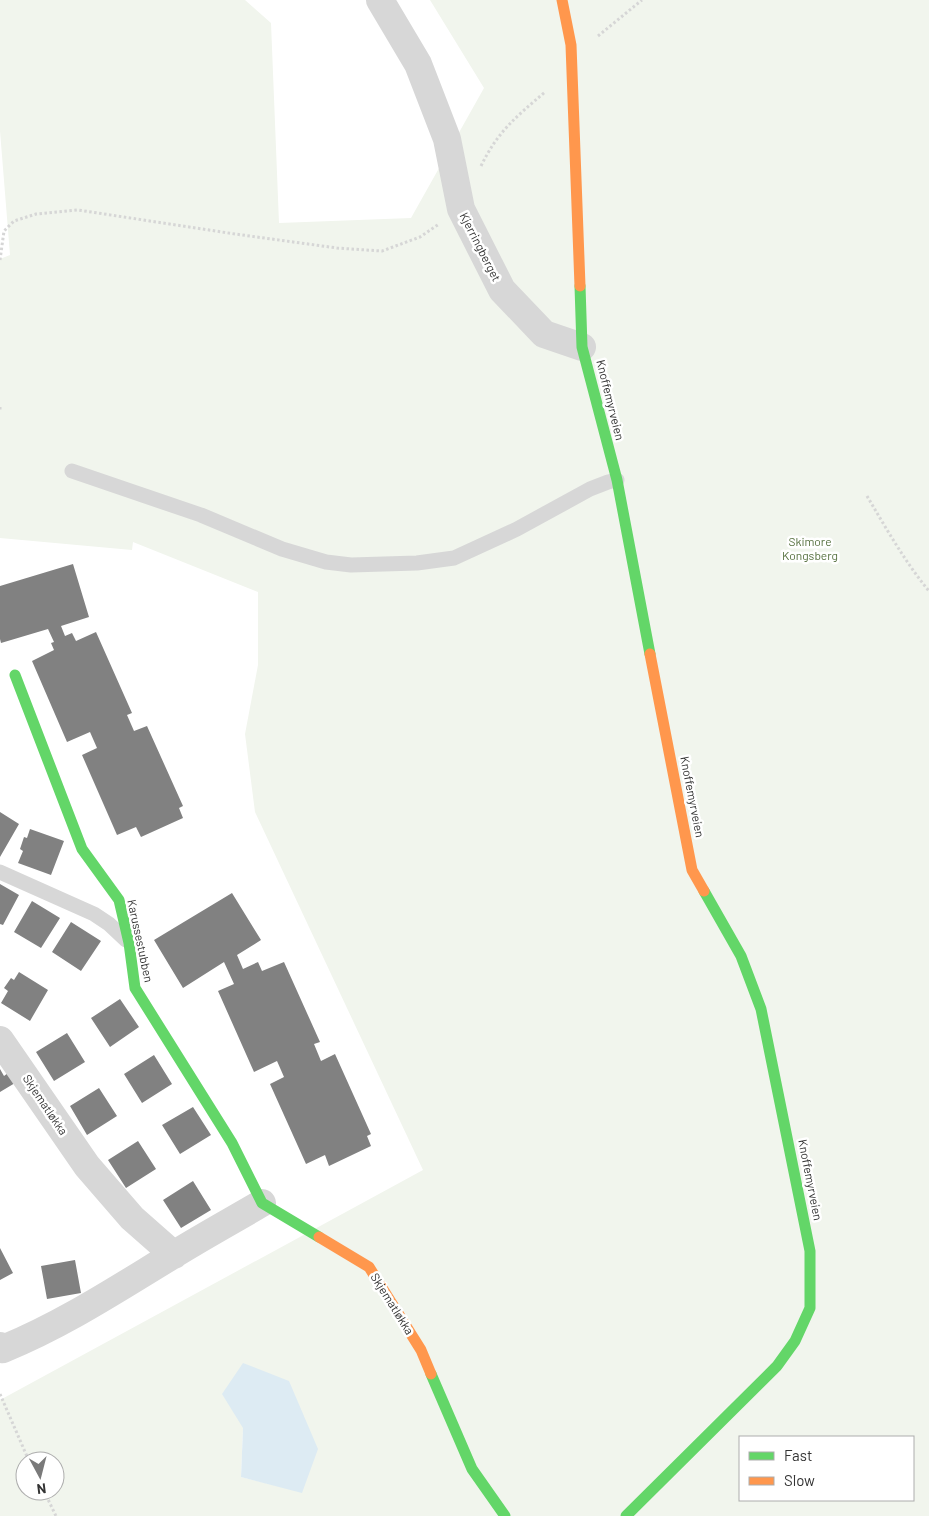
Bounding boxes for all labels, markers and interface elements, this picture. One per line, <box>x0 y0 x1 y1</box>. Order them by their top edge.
street label: Kjerringberget <box>458 210 504 283</box>
street label: Knoffemyrveien <box>594 358 628 441</box>
park label: Skimore Kongsberg <box>782 534 838 562</box>
street label: Knoffemyrveien <box>678 755 708 839</box>
street label: Karussestubben <box>125 898 157 984</box>
street label: Skjematløkka <box>20 1072 71 1137</box>
street label: Knoffemyrveien <box>796 1138 826 1222</box>
street label: Skjematløkka <box>368 1270 417 1337</box>
legend <box>739 1436 914 1501</box>
text: Fast <box>784 1446 812 1464</box>
north arrow <box>15 1451 65 1501</box>
text: Slow <box>784 1471 815 1489</box>
text: N <box>36 1480 47 1498</box>

